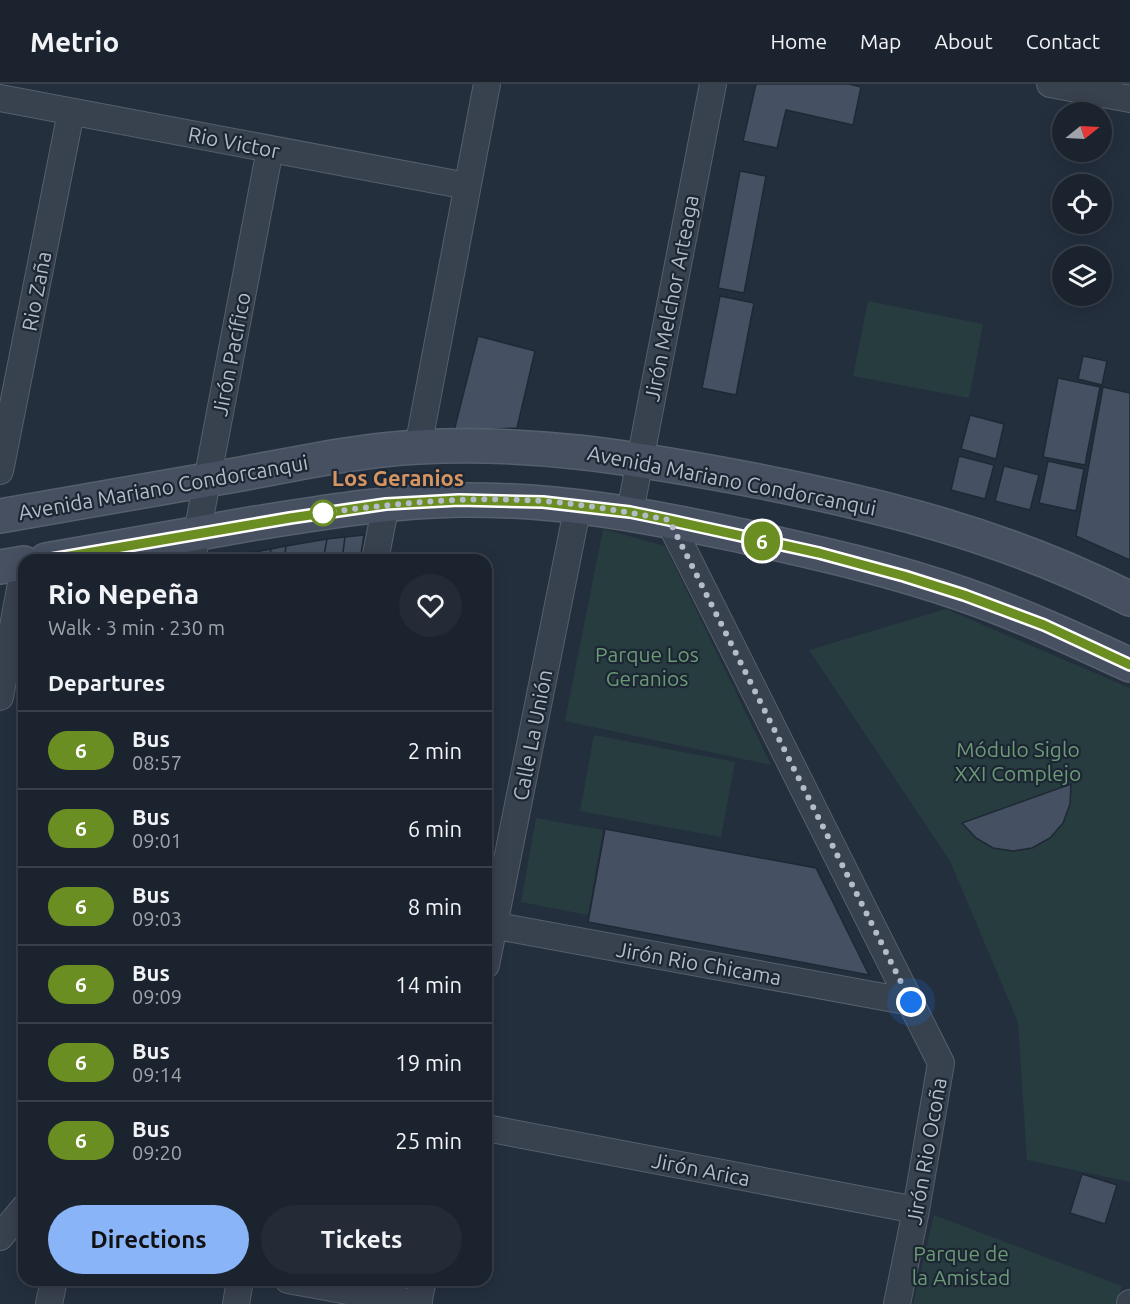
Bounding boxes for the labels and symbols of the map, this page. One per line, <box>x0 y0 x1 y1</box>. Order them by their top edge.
north arrow <box>1052 102 1112 162</box>
street label: Rio Victor <box>186 121 282 163</box>
street label: Jirón Melchor Arteaga <box>639 193 703 403</box>
street label: Rio Zaña <box>17 249 55 333</box>
street label: Jirón Pacífico <box>207 290 255 418</box>
street label: Avenida Mariano Condorcanqui <box>586 440 878 520</box>
street label: Avenida Mariano Condorcanqui <box>16 450 310 524</box>
district label: Los Geranios <box>332 465 464 490</box>
unlabelled marker <box>310 500 336 526</box>
line badge: 6 <box>742 522 782 560</box>
park label: Parque Los Geranios <box>595 642 699 690</box>
street label: Calle La Unión <box>508 667 556 803</box>
park label: Módulo Siglo XXI Complejo <box>955 737 1081 785</box>
street label: Jirón Rio Chicama <box>615 937 783 989</box>
your location <box>896 987 926 1017</box>
street label: Jirón Rio Ocoña <box>901 1076 951 1226</box>
street label: Jirón Arica <box>650 1148 752 1190</box>
park label: Parque de la Amistad <box>912 1241 1010 1289</box>

